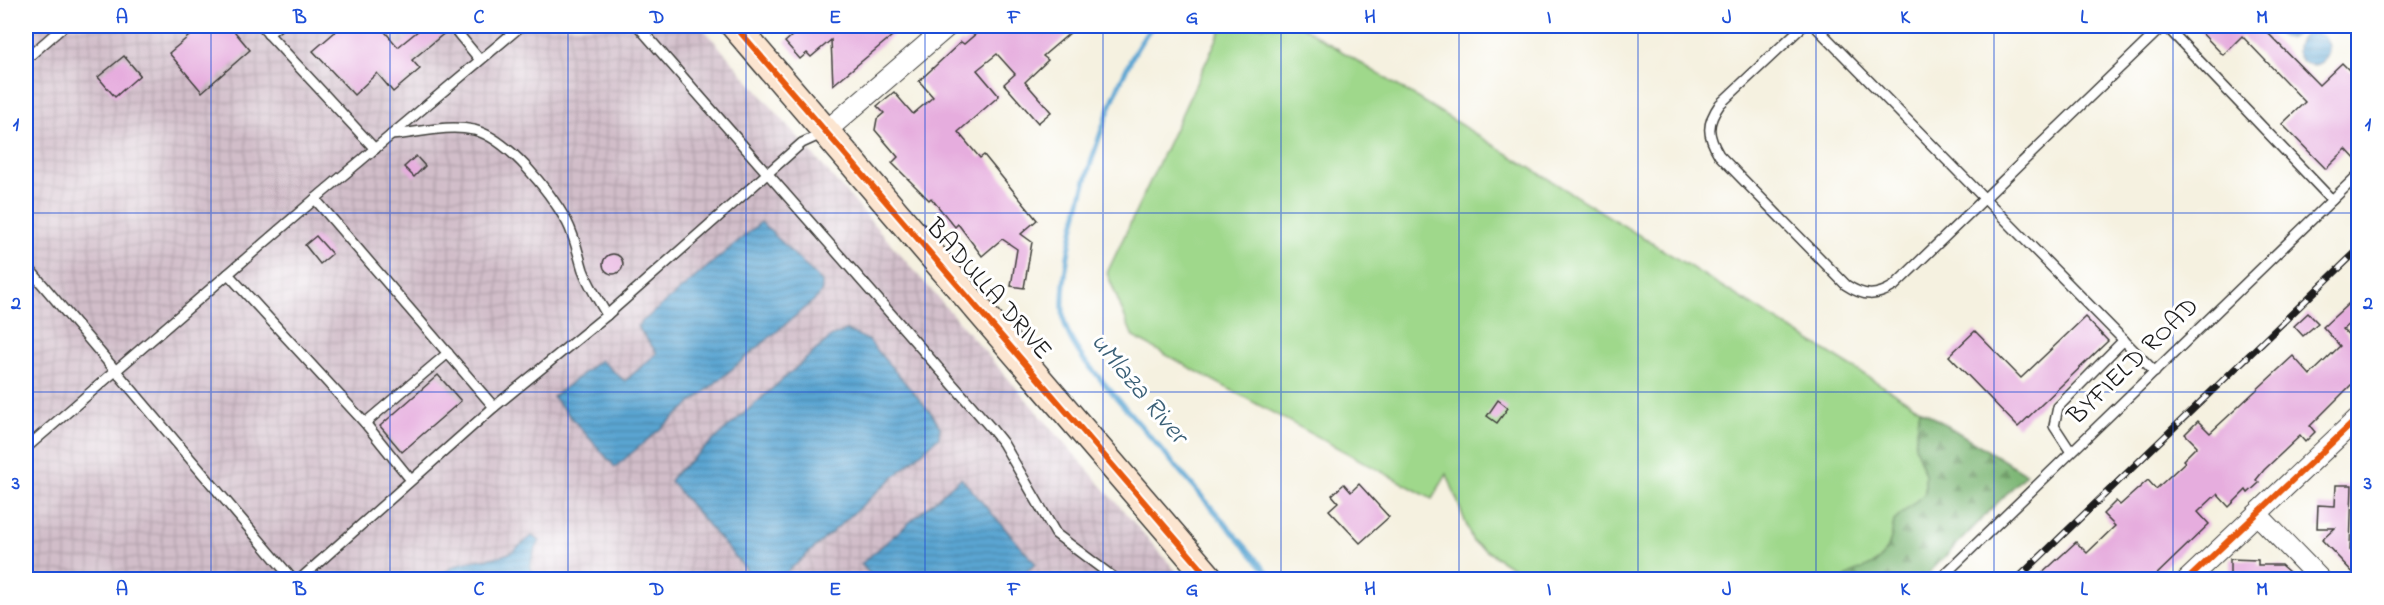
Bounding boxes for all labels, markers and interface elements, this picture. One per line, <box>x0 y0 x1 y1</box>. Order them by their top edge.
text: A <box>116 4 128 33</box>
text: B <box>292 4 307 33</box>
text: C <box>474 4 485 33</box>
text: D <box>649 4 664 33</box>
text: E <box>829 4 841 33</box>
text: F <box>1007 4 1021 33</box>
text: G <box>1186 4 1199 33</box>
text: H <box>1364 4 1376 33</box>
text: I <box>1547 4 1552 33</box>
text: J <box>1722 4 1732 33</box>
text: K <box>1900 4 1911 33</box>
text: L <box>2080 4 2088 33</box>
text: M <box>2256 4 2268 33</box>
text: 1 <box>13 111 20 140</box>
text: 1 <box>2365 111 2372 140</box>
street label: BADULLA DRIVE <box>915 210 1060 369</box>
street label: BYFIELD ROAD <box>2059 289 2208 435</box>
text: 2 <box>10 290 21 319</box>
text: 2 <box>2362 290 2373 319</box>
water label: uMlaza River <box>1080 325 1199 456</box>
text: 3 <box>11 470 20 499</box>
text: 3 <box>2363 470 2372 499</box>
text: A <box>116 576 128 605</box>
text: B <box>292 576 307 605</box>
text: C <box>474 576 485 605</box>
text: D <box>649 576 664 605</box>
text: E <box>829 576 841 605</box>
text: F <box>1007 576 1021 605</box>
text: G <box>1186 576 1199 605</box>
text: H <box>1364 576 1376 605</box>
text: I <box>1547 576 1552 605</box>
text: J <box>1722 576 1732 605</box>
text: K <box>1900 576 1911 605</box>
text: L <box>2080 576 2088 605</box>
text: M <box>2256 576 2268 605</box>

